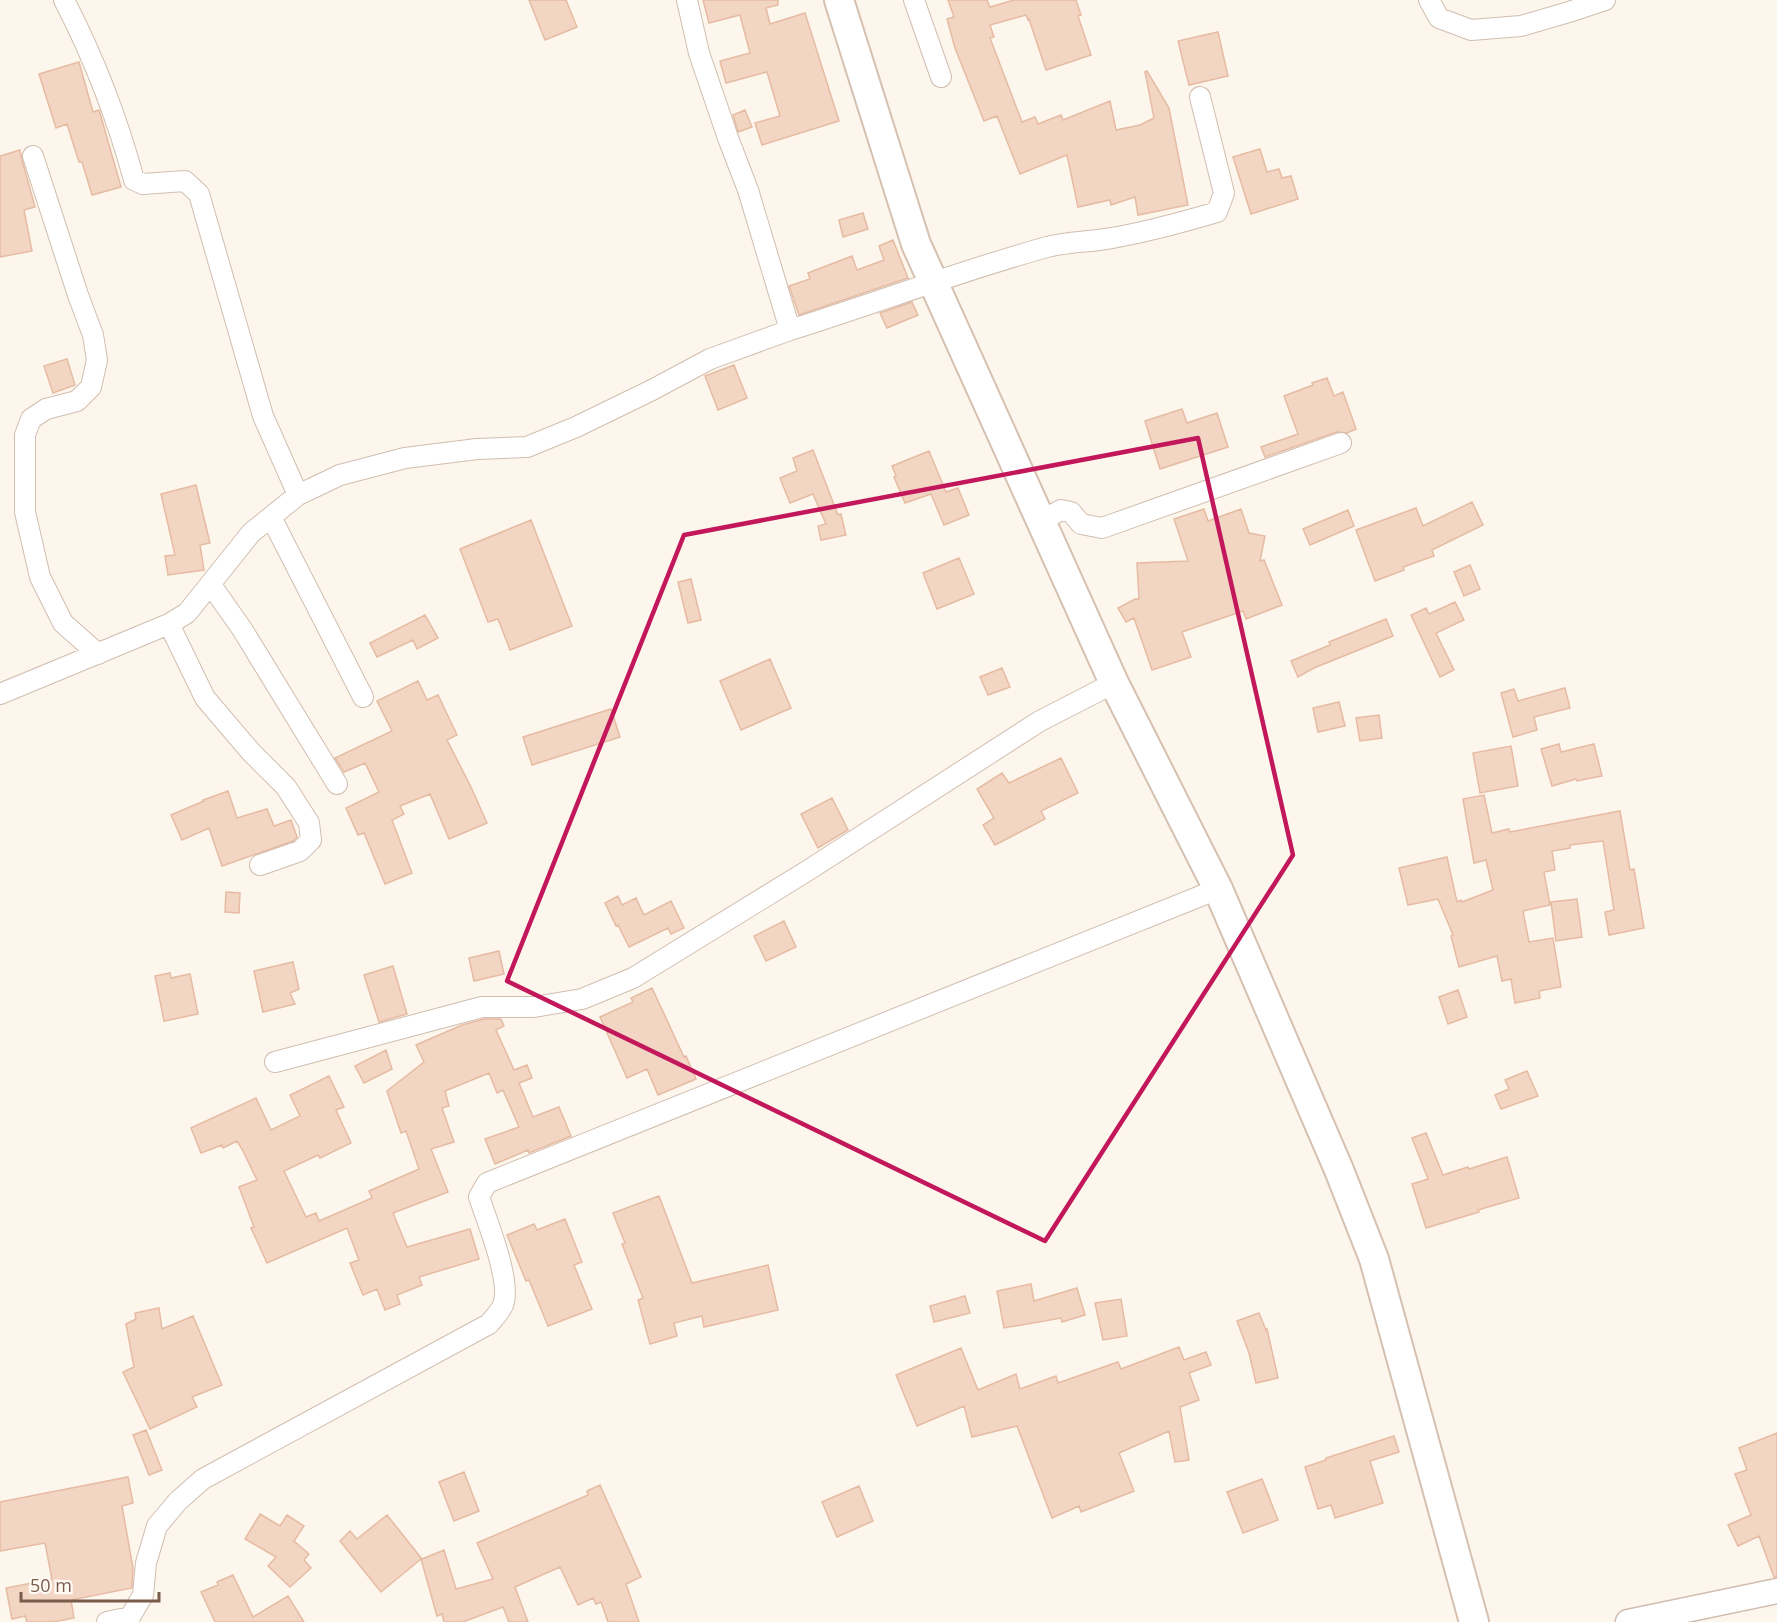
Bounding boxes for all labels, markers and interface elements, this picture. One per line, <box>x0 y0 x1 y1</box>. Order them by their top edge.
scale bar <box>21 1565 159 1603</box>
text: 50 m <box>30 1573 72 1597</box>

